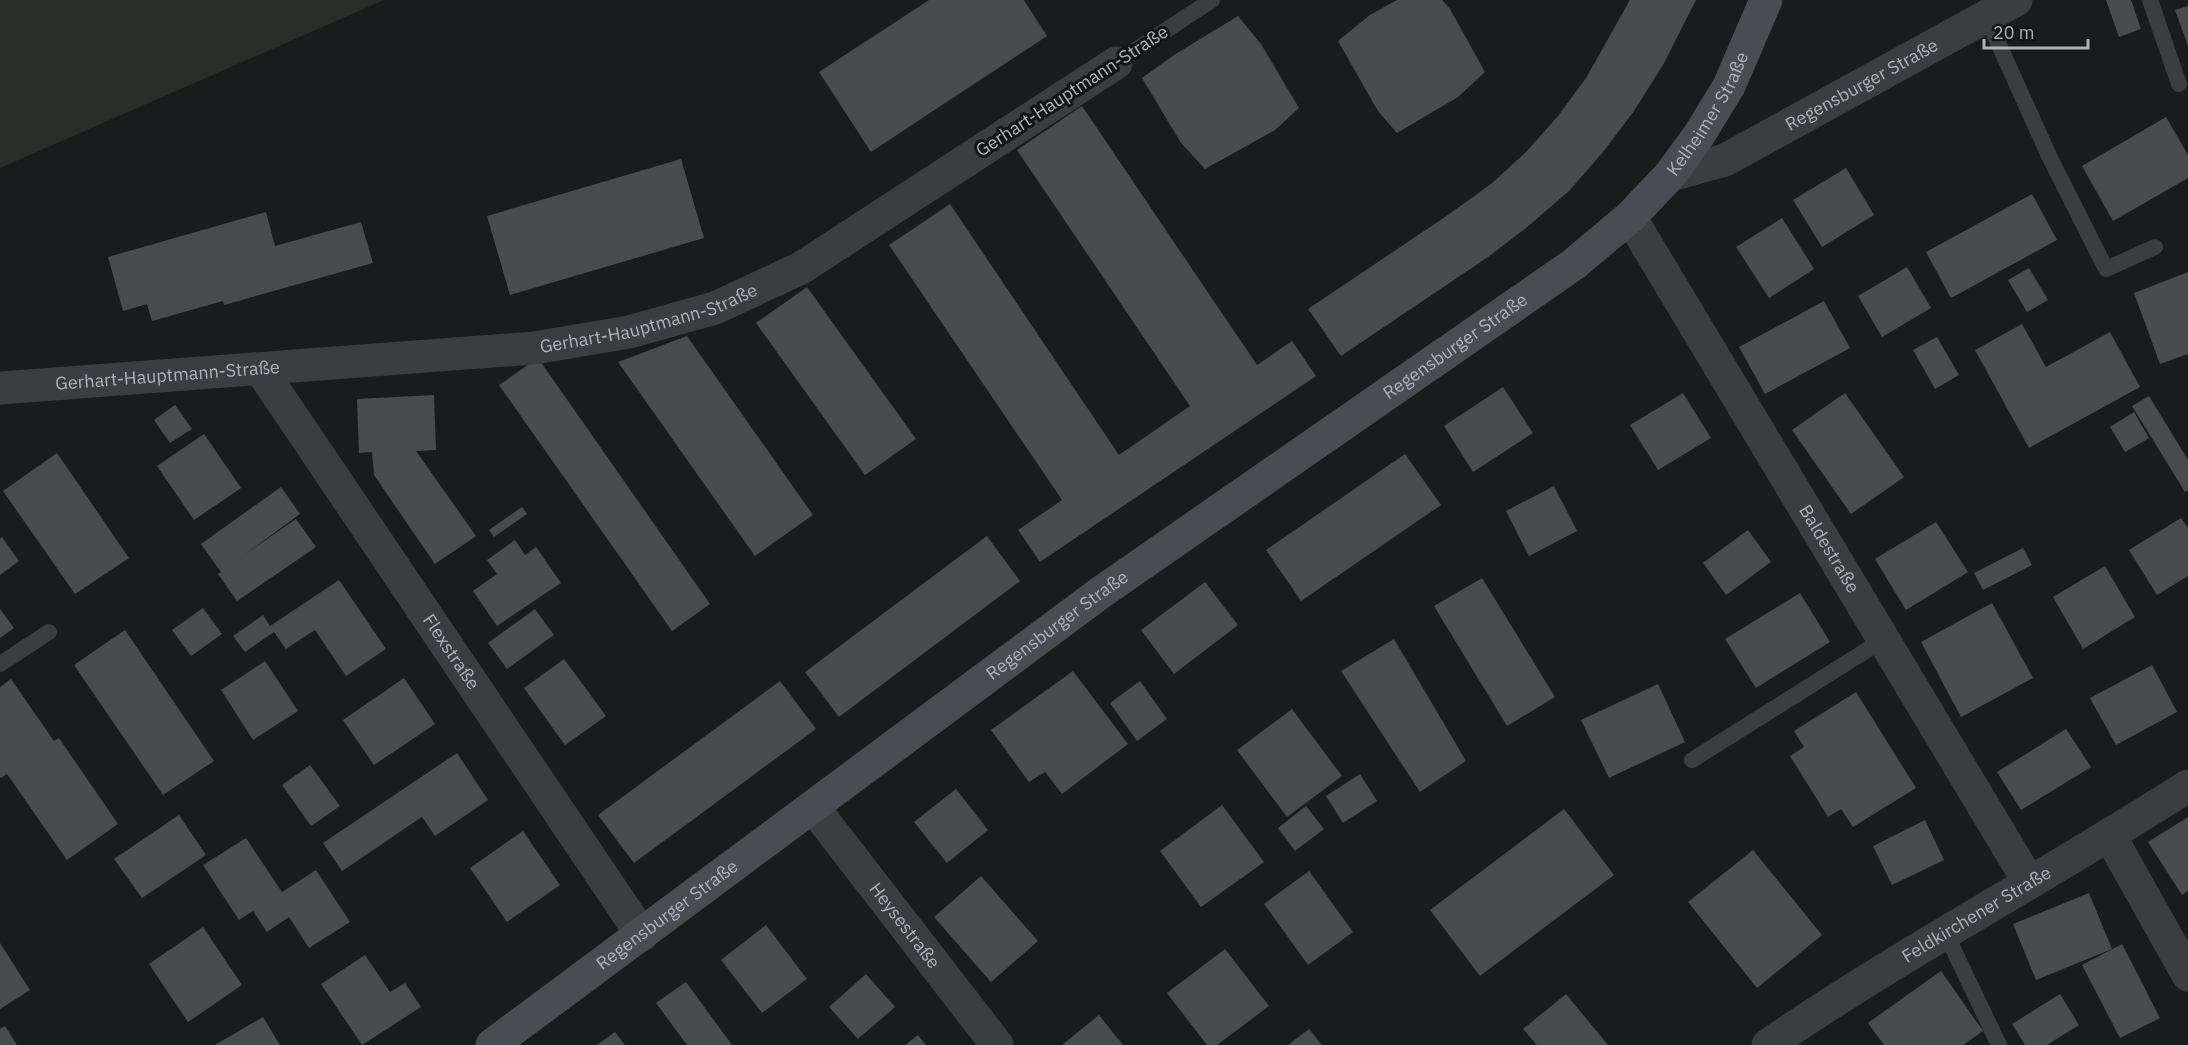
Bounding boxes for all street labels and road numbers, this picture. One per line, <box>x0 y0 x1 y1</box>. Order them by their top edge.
street label: Gerhart-Hauptmann-Straße <box>971 20 1172 161</box>
street label: Regensburger Straße <box>1781 33 1942 136</box>
street label: Kelheimer Straße <box>1661 48 1753 180</box>
street label: Gerhart-Hauptmann-Straße <box>538 278 761 358</box>
street label: Regensburger Straße <box>1378 288 1532 404</box>
street label: Gerhart-Hauptmann-Straße <box>54 355 281 395</box>
street label: Baldestraße <box>1794 500 1865 597</box>
street label: Regensburger Straße <box>981 565 1133 685</box>
street label: Flexstraße <box>418 609 485 694</box>
street label: Regensburger Straße <box>591 854 742 975</box>
street label: Feldkirchener Straße <box>1897 861 2055 967</box>
street label: Heysestraße <box>865 878 946 973</box>

